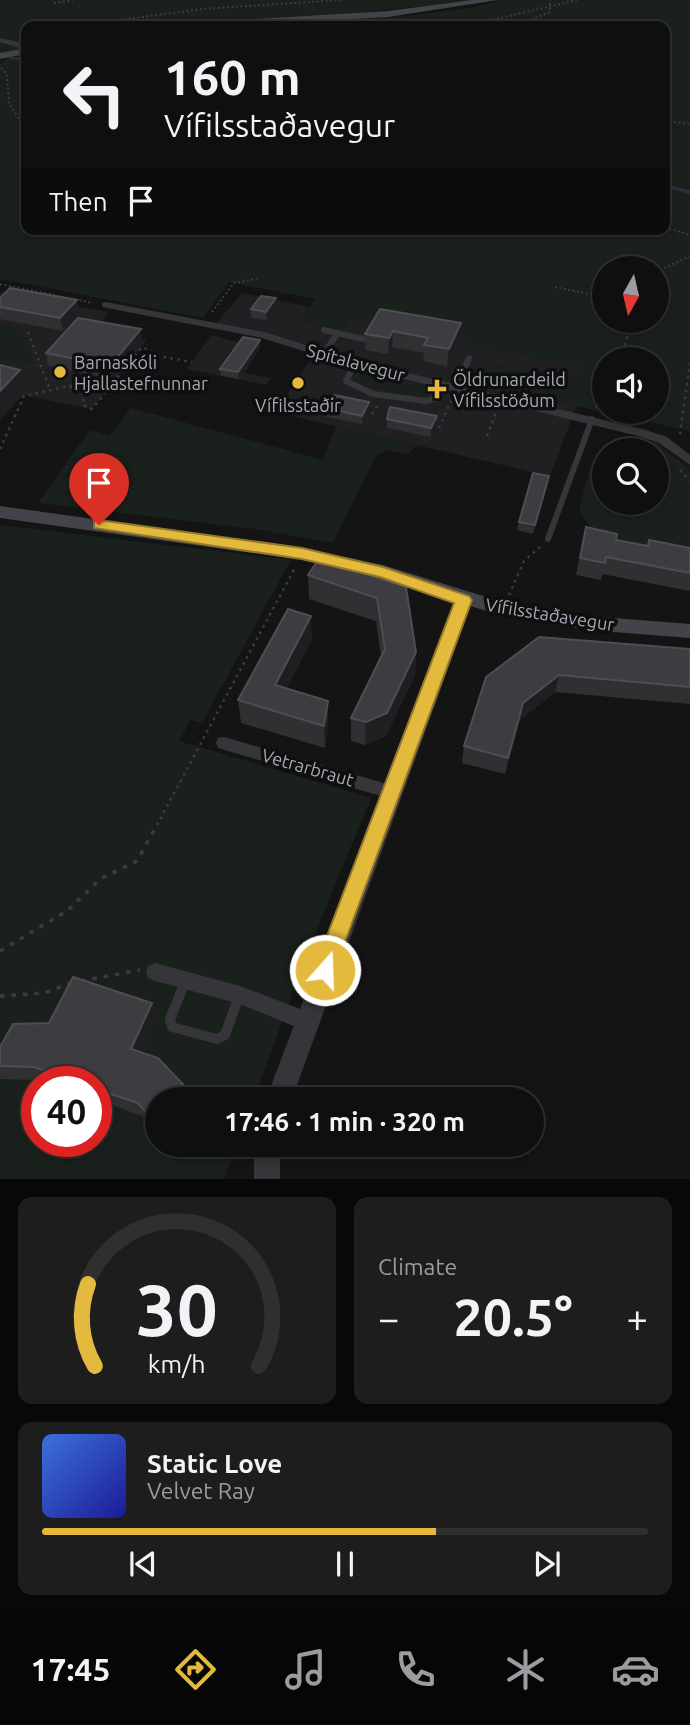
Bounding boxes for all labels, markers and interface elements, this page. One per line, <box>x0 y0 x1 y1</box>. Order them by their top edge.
icon: left <box>49 49 140 140</box>
text: 160 m <box>164 49 301 104</box>
text: Vífilsstaðavegur <box>164 107 395 143</box>
icon: arrive <box>122 182 160 220</box>
text: Then <box>49 187 108 216</box>
north arrow <box>592 256 668 332</box>
map controls <box>592 256 669 515</box>
street label: Spítalavegur <box>305 339 407 385</box>
button: sound <box>592 347 669 424</box>
place label: Barnaskóli Hjallastefnunnar <box>74 352 208 393</box>
marker: Barnaskóli Hjallastefnunnar <box>52 364 68 380</box>
place label: Öldrunardeild Vífilsstöðum <box>453 369 566 410</box>
marker: Vífilsstaðir <box>290 375 306 391</box>
marker: Öldrunardeild Vífilsstöðum <box>427 379 447 399</box>
place label: Vífilsstaðir <box>255 395 341 415</box>
button: search <box>592 438 669 515</box>
pin <box>69 453 129 525</box>
icon: arrive <box>80 464 118 502</box>
street label: Vífilsstaðavegur <box>484 594 616 634</box>
street label: Vetrarbraut <box>260 744 356 790</box>
position arrow <box>288 933 362 1007</box>
speed limit sign: 40 <box>21 1066 112 1157</box>
text: 17:46 · 1 min · 320 m <box>224 1107 465 1136</box>
text: Climate <box>378 1254 457 1279</box>
text: 30 <box>136 1269 218 1351</box>
text: 20.5° <box>453 1288 573 1346</box>
text: − <box>378 1297 399 1339</box>
text: + <box>627 1297 648 1339</box>
text: km/h <box>148 1350 206 1378</box>
text: Static Love <box>147 1449 282 1478</box>
text: Velvet Ray <box>147 1478 255 1503</box>
icon: previous <box>124 1545 162 1583</box>
icon: pause <box>326 1545 364 1583</box>
icon: next <box>528 1545 566 1583</box>
icon: directions <box>171 1645 220 1694</box>
icon: music <box>281 1645 330 1694</box>
icon: phone <box>391 1645 440 1694</box>
icon: climate <box>501 1645 550 1694</box>
icon: car <box>611 1645 660 1694</box>
text: 17:45 <box>30 1651 110 1687</box>

